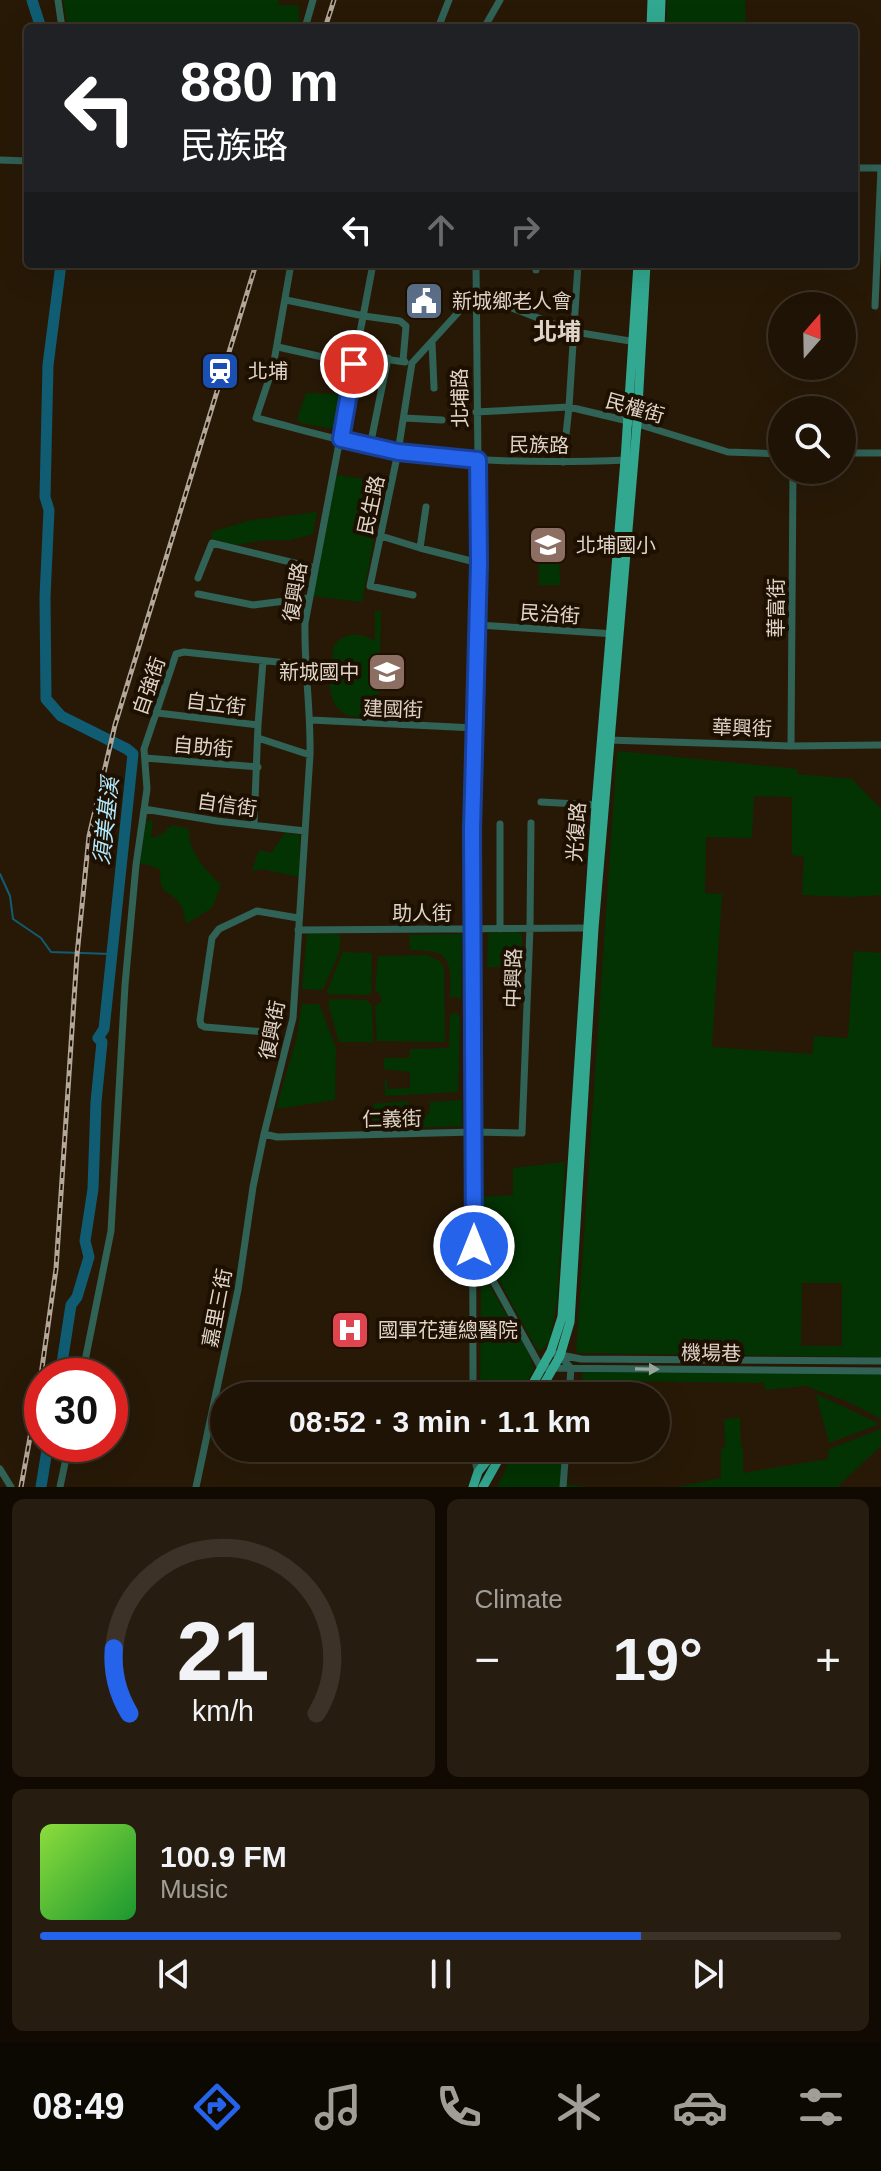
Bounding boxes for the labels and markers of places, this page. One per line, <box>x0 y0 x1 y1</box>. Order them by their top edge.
public building icon: 新城鄉老人會 <box>403 280 445 322</box>
place label: 新城鄉老人會 <box>452 290 572 312</box>
pin <box>320 330 388 398</box>
station icon: 北埔 <box>199 350 241 392</box>
place label: 北埔 <box>248 360 288 382</box>
school or university icon: 北埔國小 <box>527 524 569 566</box>
place label: 北埔國小 <box>576 534 656 556</box>
school or university icon: 新城國中 <box>366 651 408 693</box>
place label: 新城國中 <box>279 661 359 683</box>
hospital icon: 國軍花蓮總醫院 <box>329 1309 371 1351</box>
place label: 國軍花蓮總醫院 <box>378 1319 518 1341</box>

